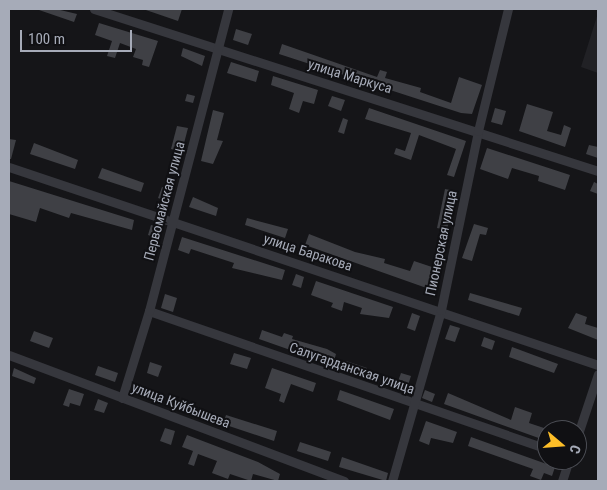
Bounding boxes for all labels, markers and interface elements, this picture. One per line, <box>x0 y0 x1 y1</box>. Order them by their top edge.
scale bar <box>22 20 135 52</box>
text: 100 m <box>28 30 65 48</box>
street label: улица Маркуса <box>306 55 394 97</box>
street label: Первомайская улица <box>140 139 188 263</box>
street label: Пионерская улица <box>422 189 460 297</box>
street label: улица Баракова <box>261 230 355 274</box>
street label: Салугарданская улица <box>287 339 417 397</box>
street label: улица Куйбышева <box>129 379 233 431</box>
north arrow <box>537 420 587 470</box>
text: С <box>566 443 584 456</box>

